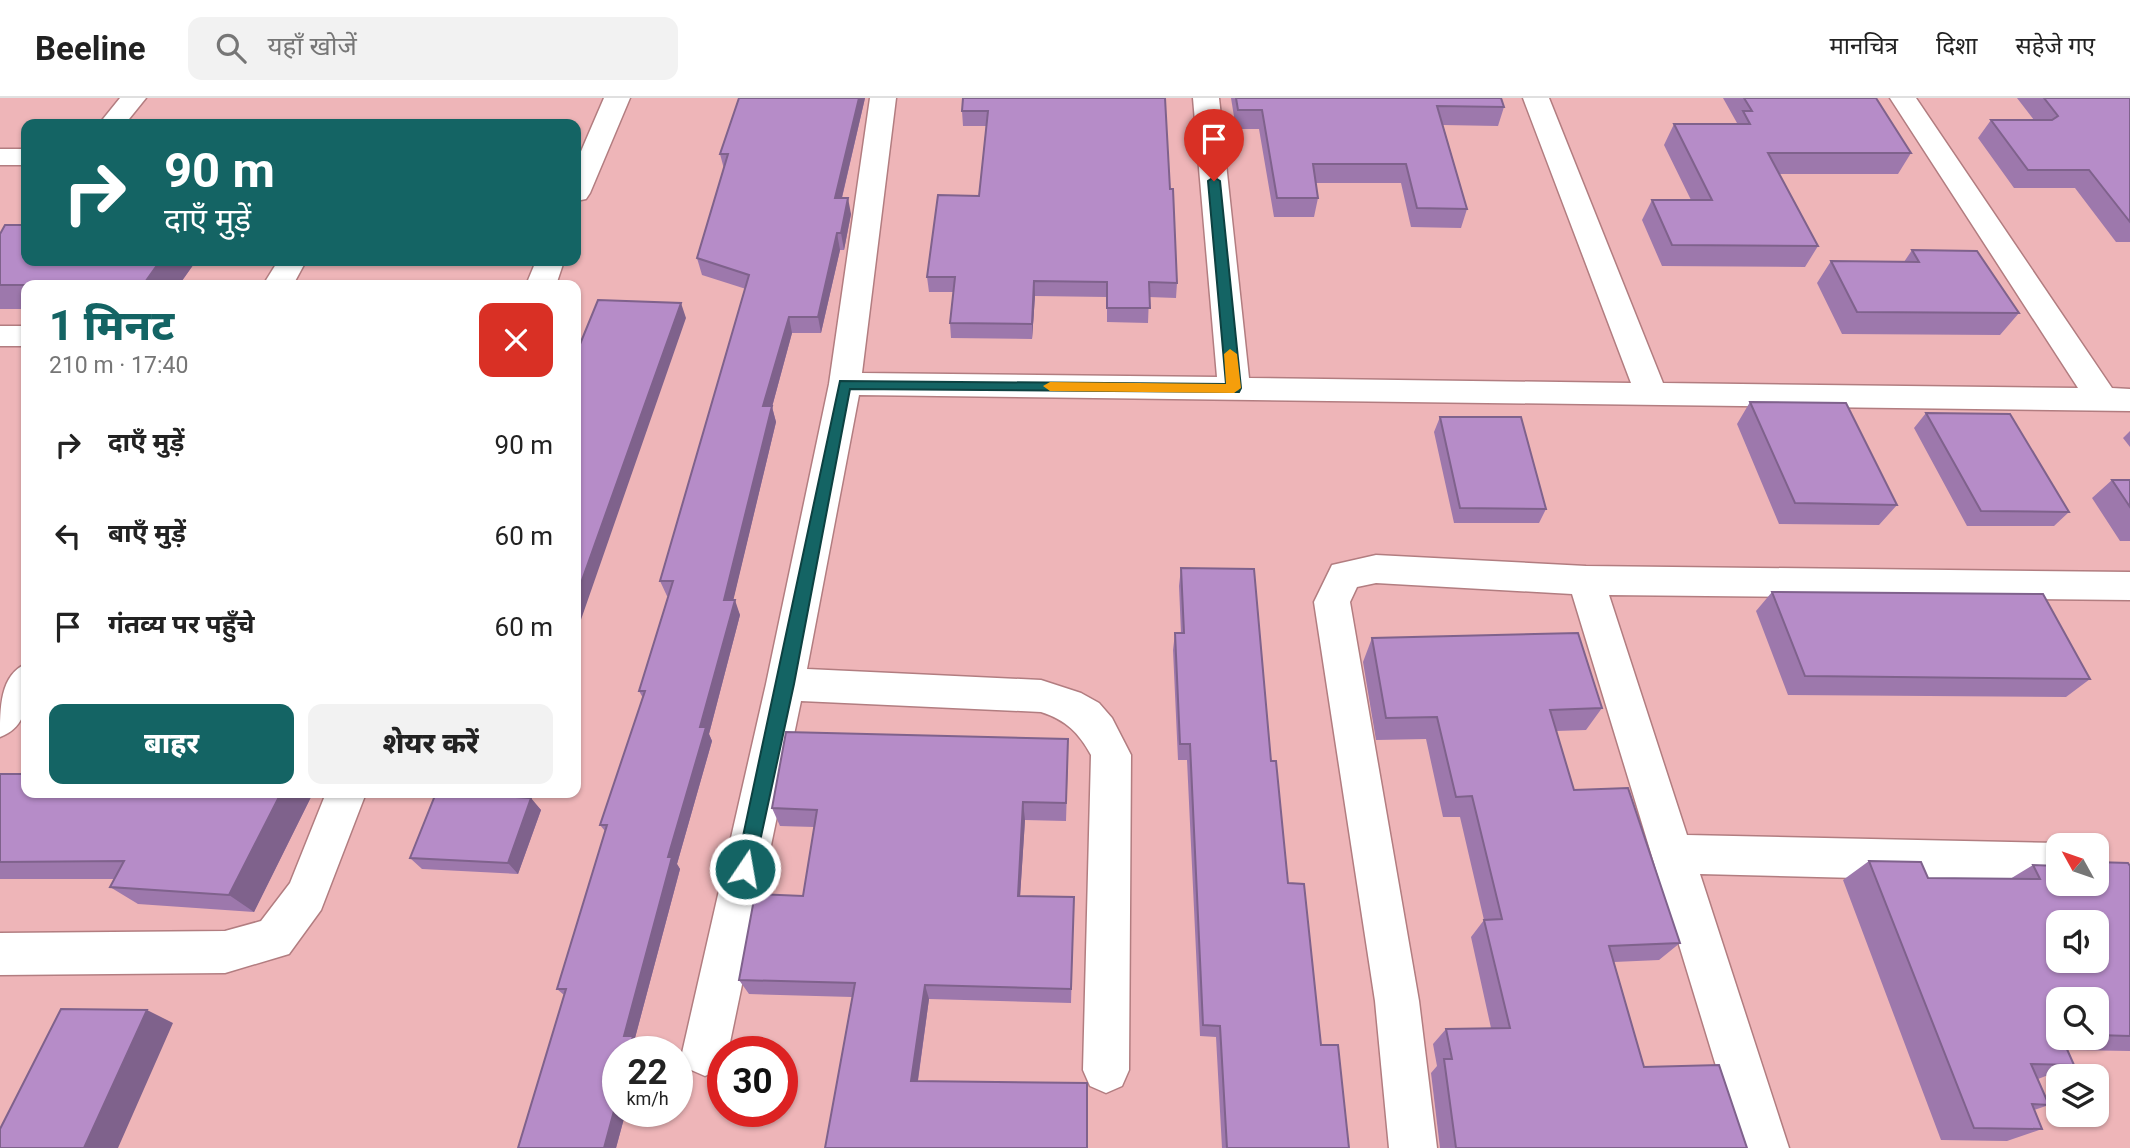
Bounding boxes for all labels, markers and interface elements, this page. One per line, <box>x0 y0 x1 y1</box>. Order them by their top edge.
search box <box>188 17 678 80</box>
text: Beeline <box>35 29 146 68</box>
icon: search <box>212 29 250 67</box>
text: यहाँ खोजें <box>268 31 357 61</box>
text: मानचित्र <box>1829 32 1898 60</box>
text: दिशा <box>1936 32 1977 60</box>
text: सहेजे गए <box>2015 32 2095 60</box>
pin <box>1184 109 1244 181</box>
icon: arrive <box>1195 120 1233 158</box>
text: 90 m <box>164 142 275 199</box>
icon: right <box>49 147 140 238</box>
text: दाएँ मुड़ें <box>164 201 251 239</box>
text: 1 मिनट <box>49 301 174 350</box>
button: close <box>479 303 553 377</box>
text: 210 m · 17:40 <box>49 352 188 379</box>
icon: right <box>49 426 87 464</box>
text: दाएँ मुड़ें <box>108 427 184 457</box>
text: 90 m <box>495 430 553 460</box>
icon: left <box>49 517 87 555</box>
text: बाएँ मुड़ें <box>108 518 186 548</box>
text: 60 m <box>495 521 553 551</box>
icon: arrive <box>49 608 87 646</box>
text: गंतव्य पर पहुँचे <box>108 609 255 639</box>
text: 60 m <box>495 612 553 642</box>
button: बाहर <box>49 704 294 784</box>
button: शेयर करें <box>308 704 553 784</box>
position arrow <box>708 832 782 906</box>
north arrow <box>2046 833 2109 896</box>
map controls <box>2046 833 2109 1127</box>
button: sound <box>2046 910 2109 973</box>
button: search <box>2046 987 2109 1050</box>
speed limit sign: 30 <box>707 1036 798 1127</box>
text: 22 <box>627 1052 668 1093</box>
button: layers <box>2046 1064 2109 1127</box>
text: km/h <box>626 1088 669 1109</box>

